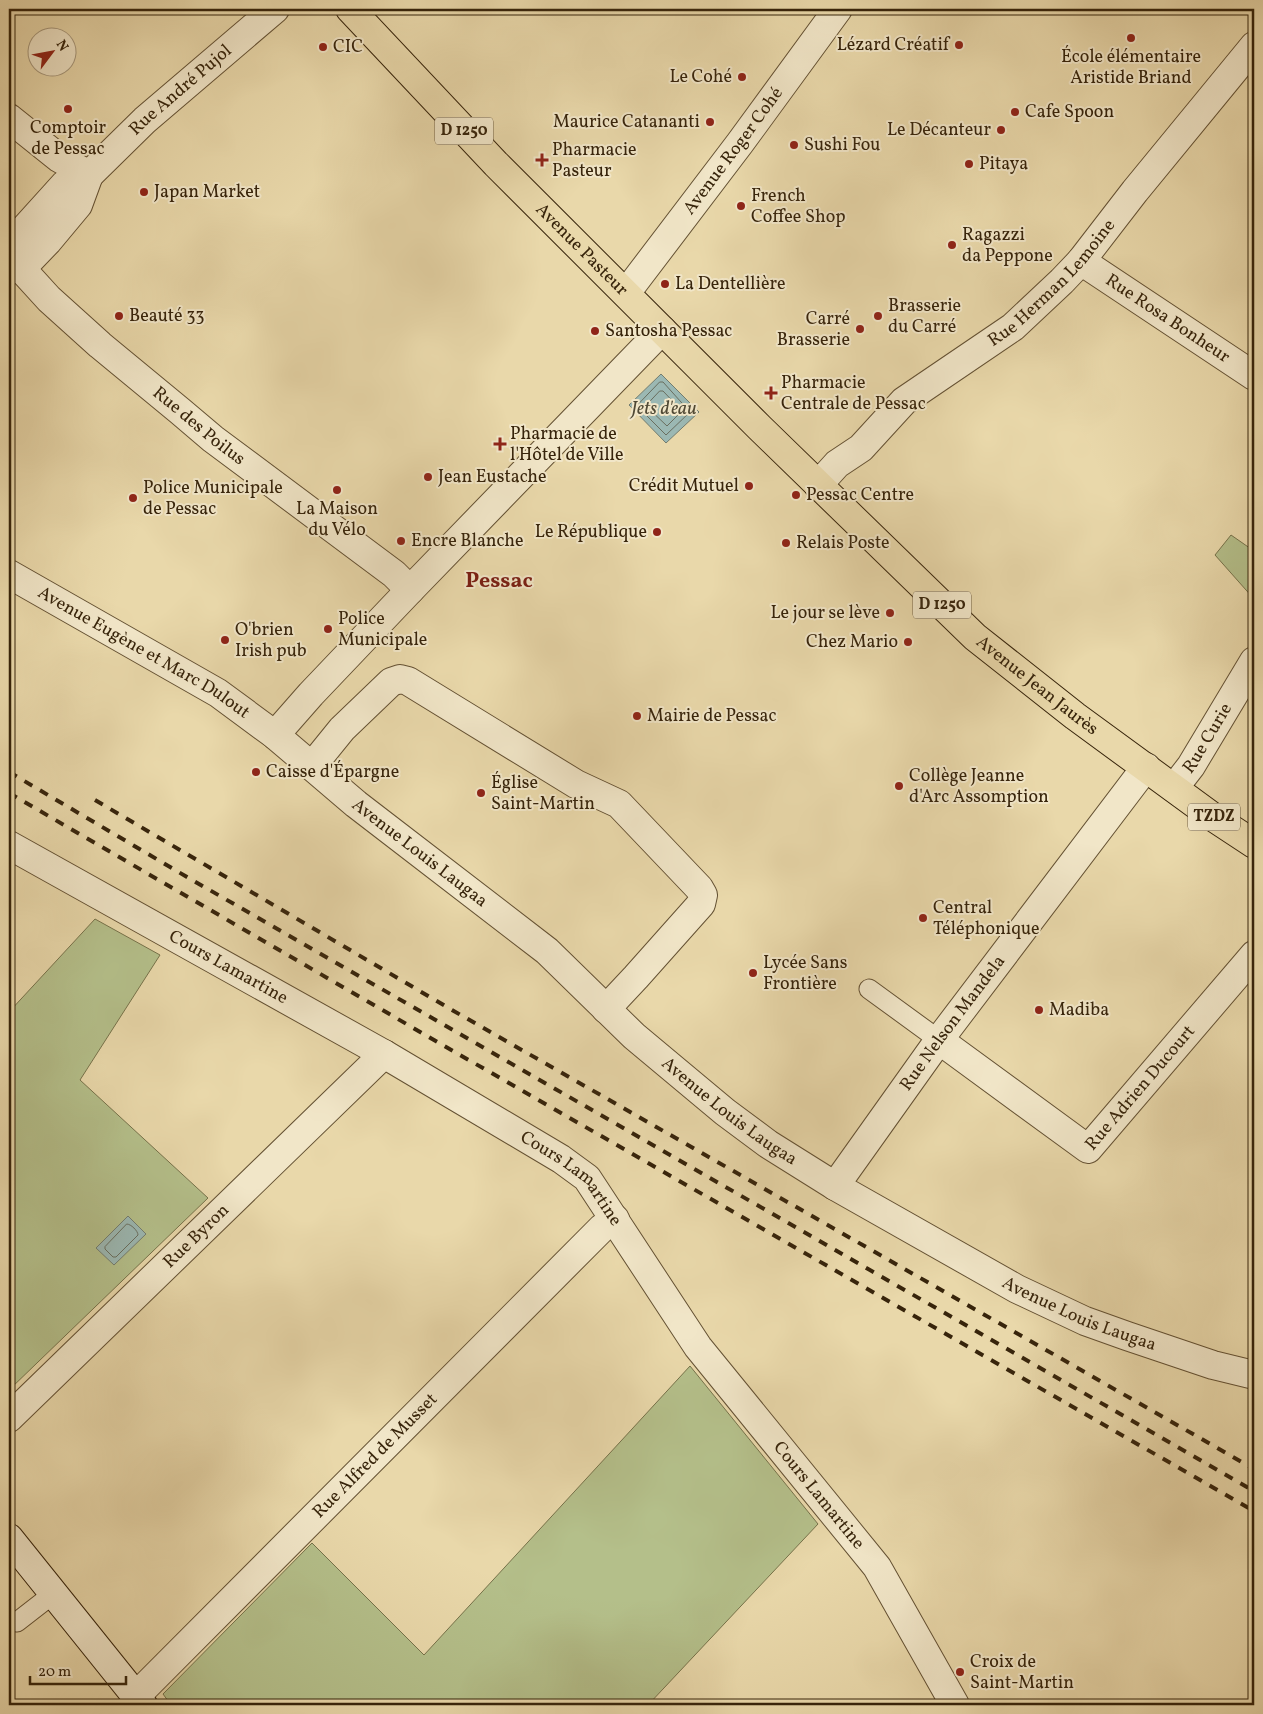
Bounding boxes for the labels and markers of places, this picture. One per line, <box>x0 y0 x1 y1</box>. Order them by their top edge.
marker: École élémentaire Aristide Briand <box>1125 32 1137 44</box>
place label: Lézard Créatif <box>837 33 951 58</box>
place label: CIC <box>333 35 363 60</box>
marker: Lézard Créatif <box>953 39 965 51</box>
marker: CIC <box>317 41 329 53</box>
place label: École élémentaire Aristide Briand <box>1061 45 1201 91</box>
place label: Le Cohé <box>669 65 732 90</box>
marker: Le Cohé <box>736 71 748 83</box>
place label: Cafe Spoon <box>1025 100 1114 125</box>
marker: Comptoir de Pessac <box>62 103 74 115</box>
marker: Cafe Spoon <box>1009 106 1021 118</box>
place label: Maurice Catananti <box>553 110 700 135</box>
place label: Comptoir de Pessac <box>30 116 107 162</box>
marker: Maurice Catananti <box>704 116 716 128</box>
place label: Le Décanteur <box>887 118 991 143</box>
marker: Le Décanteur <box>995 124 1007 136</box>
place label: Sushi Fou <box>804 133 880 158</box>
place label: Pharmacie Pasteur <box>552 138 637 184</box>
marker: Sushi Fou <box>788 139 800 151</box>
place label: Pitaya <box>979 152 1028 177</box>
marker: Pharmacie Pasteur <box>536 154 548 166</box>
marker: Pitaya <box>963 158 975 170</box>
place label: Japan Market <box>154 180 260 205</box>
place label: French Coffee Shop <box>751 184 846 230</box>
marker: Japan Market <box>138 186 150 198</box>
marker: French Coffee Shop <box>735 200 747 212</box>
place label: Ragazzi da Peppone <box>962 223 1053 269</box>
marker: Ragazzi da Peppone <box>946 239 958 251</box>
place label: La Dentellière <box>675 272 786 297</box>
marker: La Dentellière <box>659 278 671 290</box>
place label: Brasserie du Carré <box>888 294 961 340</box>
place label: Beauté 33 <box>129 304 204 329</box>
place label: Carré Brasserie <box>777 307 850 353</box>
marker: Beauté 33 <box>113 310 125 322</box>
marker: Brasserie du Carré <box>872 310 884 322</box>
place label: Santosha Pessac <box>605 319 732 344</box>
marker: Carré Brasserie <box>854 323 866 335</box>
marker: Santosha Pessac <box>589 325 601 337</box>
place label: Pharmacie Centrale de Pessac <box>781 371 926 417</box>
marker: Pharmacie Centrale de Pessac <box>765 387 777 399</box>
place label: Pharmacie de l'Hôtel de Ville <box>510 422 623 468</box>
marker: Pharmacie de l'Hôtel de Ville <box>494 438 506 450</box>
place label: Jean Eustache <box>438 465 547 490</box>
marker: Jean Eustache <box>422 471 434 483</box>
place label: Crédit Mutuel <box>629 474 739 499</box>
place label: Police Municipale de Pessac <box>143 476 283 522</box>
marker: Crédit Mutuel <box>743 480 755 492</box>
place label: Pessac Centre <box>806 483 914 508</box>
marker: La Maison du Vélo <box>331 484 343 496</box>
marker: Pessac Centre <box>790 489 802 501</box>
marker: Police Municipale de Pessac <box>127 492 139 504</box>
place label: La Maison du Vélo <box>296 497 378 543</box>
place label: Le République <box>535 520 647 545</box>
marker: Le République <box>651 526 663 538</box>
place label: Encre Blanche <box>411 529 523 554</box>
place label: Relais Poste <box>796 531 890 556</box>
marker: Encre Blanche <box>395 535 407 547</box>
marker: Relais Poste <box>780 537 792 549</box>
place label: Le jour se lève <box>770 601 880 626</box>
place label: Police Municipale <box>338 607 427 653</box>
marker: Le jour se lève <box>884 607 896 619</box>
place label: O'brien Irish pub <box>235 618 307 664</box>
marker: Police Municipale <box>322 623 334 635</box>
place label: Chez Mario <box>806 630 898 655</box>
marker: O'brien Irish pub <box>219 634 231 646</box>
marker: Chez Mario <box>902 636 914 648</box>
place label: Mairie de Pessac <box>647 704 777 729</box>
marker: Mairie de Pessac <box>631 710 643 722</box>
place label: Caisse d'Épargne <box>266 760 399 785</box>
place label: Collège Jeanne d'Arc Assomption <box>909 764 1049 810</box>
marker: Caisse d'Épargne <box>250 766 262 778</box>
place label: Église Saint-Martin <box>491 771 595 817</box>
marker: Collège Jeanne d'Arc Assomption <box>893 780 905 792</box>
marker: Église Saint-Martin <box>475 787 487 799</box>
place label: Central Téléphonique <box>933 896 1040 942</box>
marker: Central Téléphonique <box>917 912 929 924</box>
place label: Lycée Sans Frontière <box>763 951 847 997</box>
marker: Lycée Sans Frontière <box>747 967 759 979</box>
place label: Madiba <box>1049 998 1109 1023</box>
marker: Madiba <box>1033 1004 1045 1016</box>
place label: Croix de Saint-Martin <box>970 1650 1074 1696</box>
marker: Croix de Saint-Martin <box>954 1666 966 1678</box>

